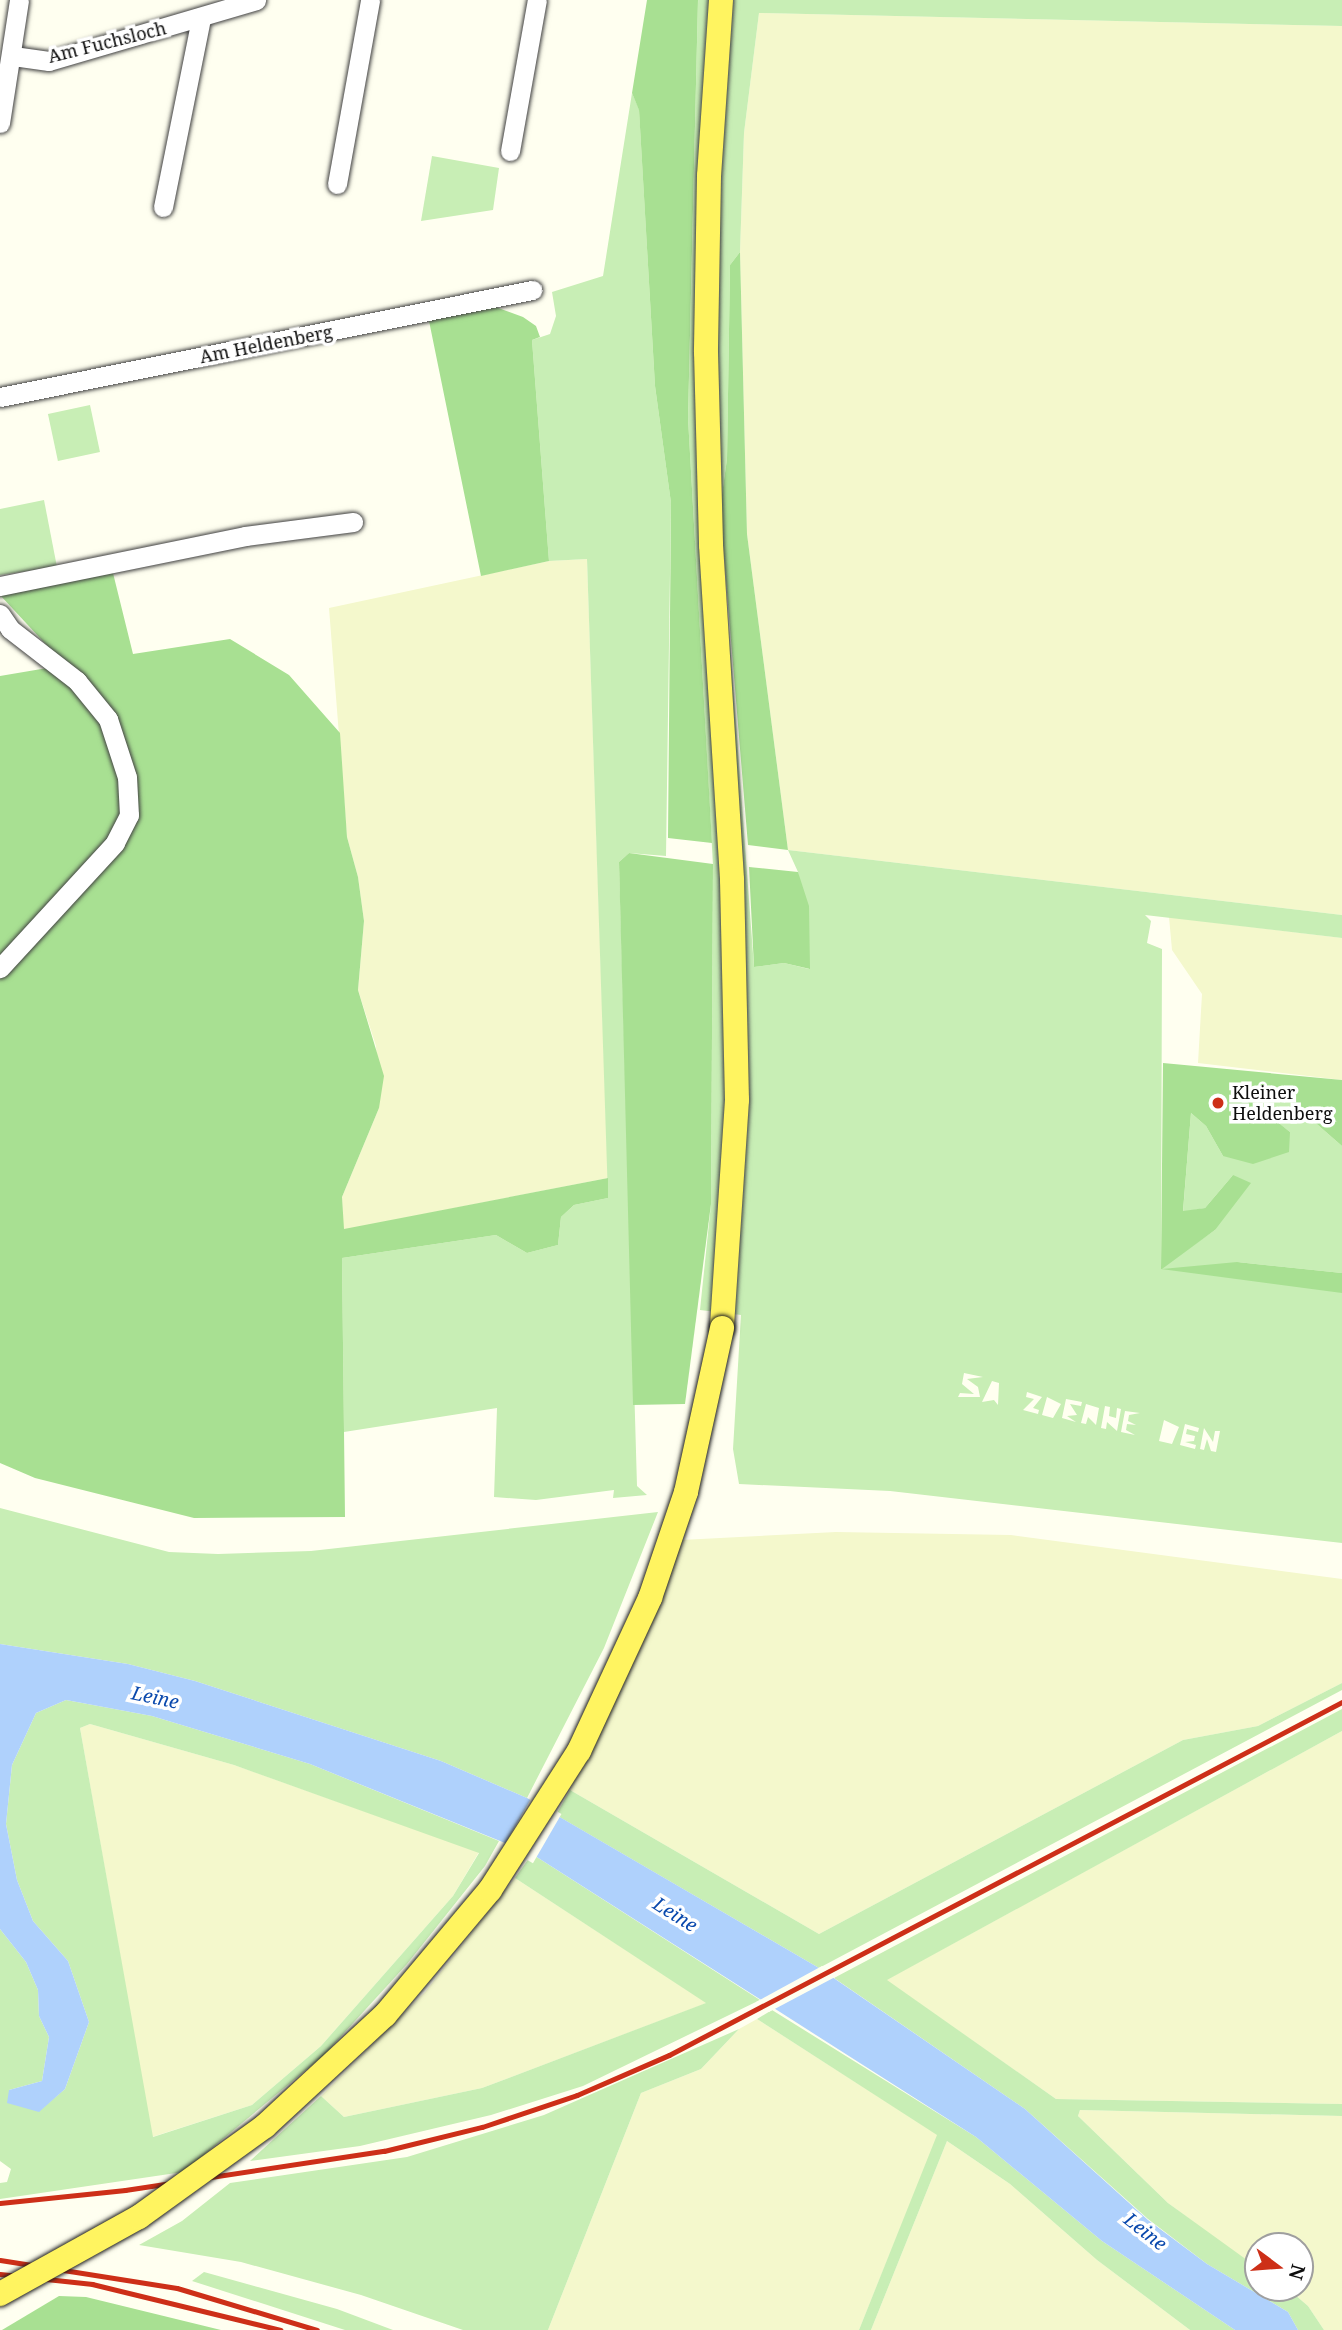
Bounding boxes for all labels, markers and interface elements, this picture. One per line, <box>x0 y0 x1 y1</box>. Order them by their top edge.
street label: Am Fuchsloch <box>46 17 168 67</box>
street label: Am Heldenberg <box>198 321 334 367</box>
place label: Kleiner Heldenberg <box>1232 1082 1333 1124</box>
marker: Kleiner Heldenberg <box>1210 1095 1226 1111</box>
water label: Leine <box>129 1682 181 1714</box>
water label: Leine <box>649 1893 701 1937</box>
water label: Leine <box>1119 2208 1171 2256</box>
north arrow <box>1244 2232 1314 2302</box>
text: N <box>1283 2261 1312 2283</box>

